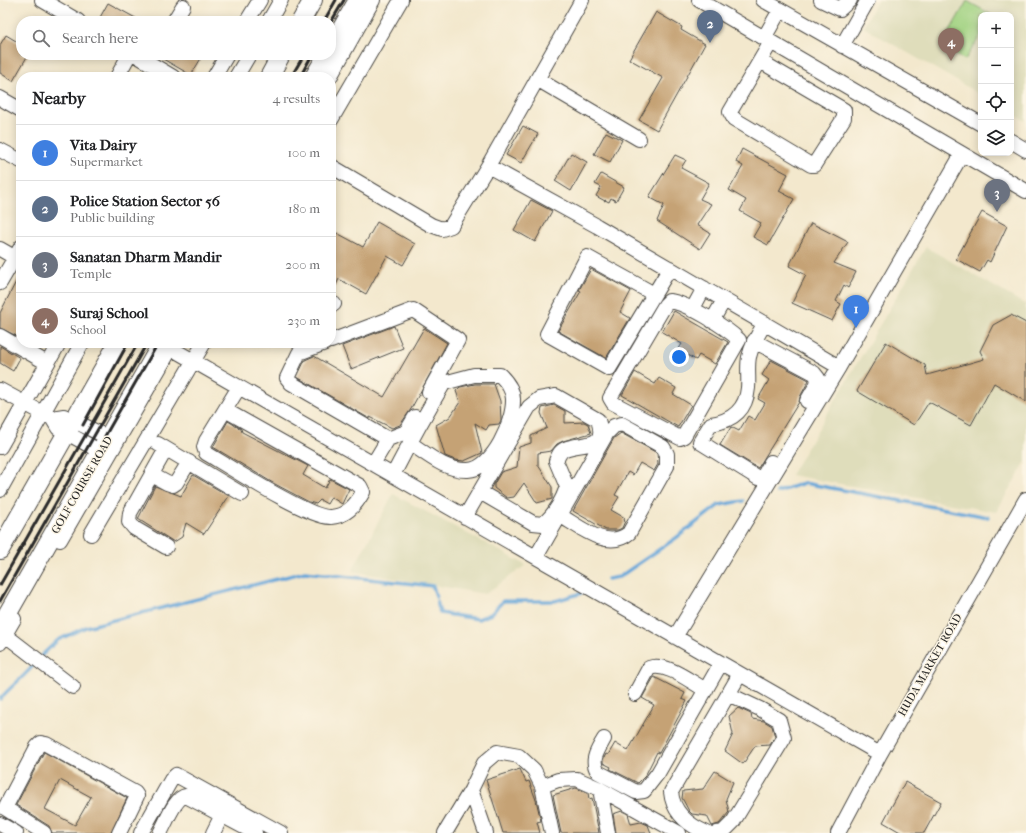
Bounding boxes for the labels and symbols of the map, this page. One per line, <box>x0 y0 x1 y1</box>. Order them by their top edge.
pin: 2 <box>697 10 723 43</box>
pin: 4 <box>938 28 964 61</box>
pin: 3 <box>984 179 1010 212</box>
pin: 1 <box>843 295 869 328</box>
your location <box>669 347 689 367</box>
street label: GOLF COURSE ROAD <box>49 434 115 536</box>
street label: HUDA MARKET ROAD <box>895 611 965 719</box>

